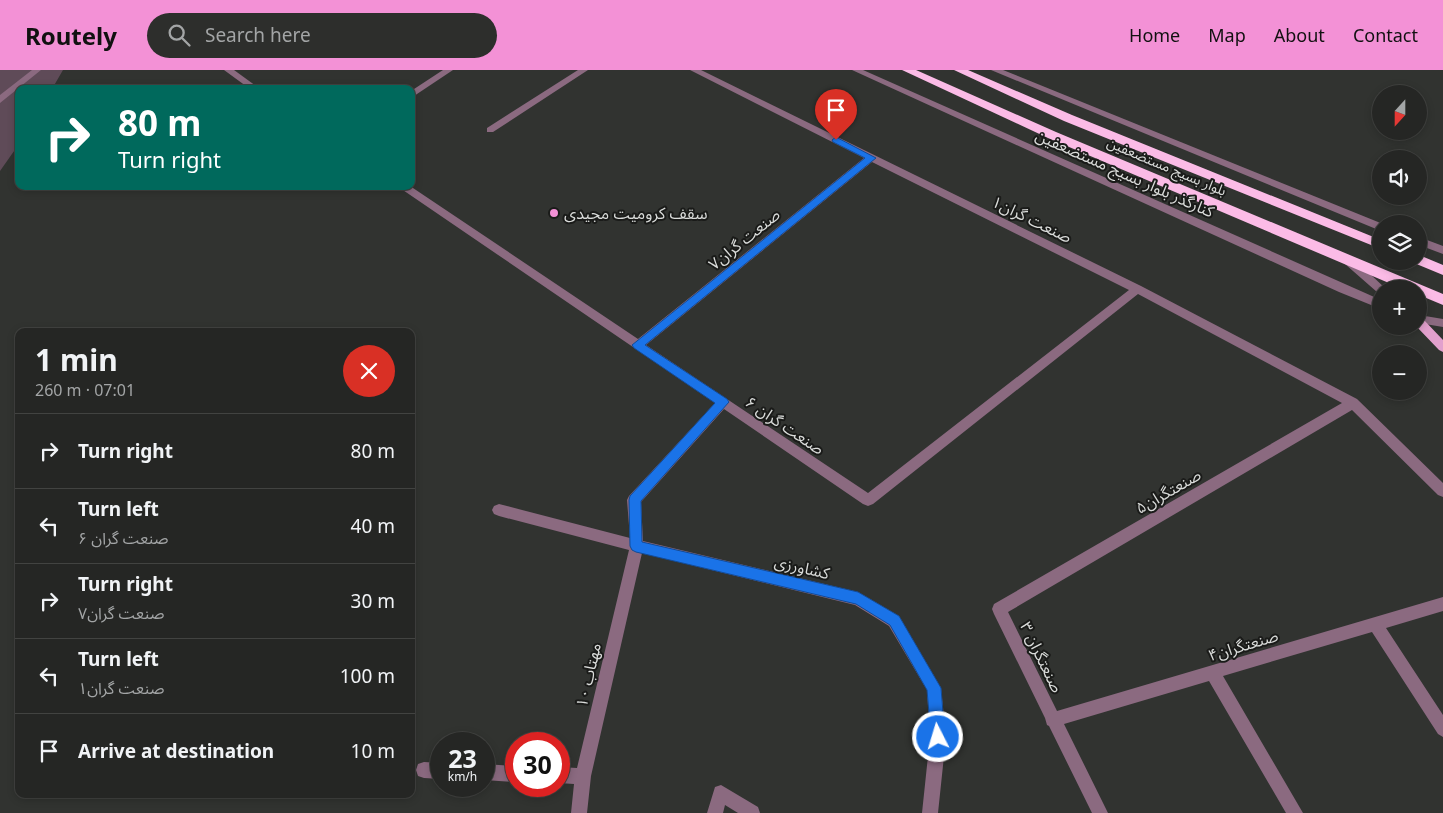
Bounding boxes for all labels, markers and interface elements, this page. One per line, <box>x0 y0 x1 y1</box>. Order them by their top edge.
search box <box>147 13 497 58</box>
text: Routely <box>25 19 117 52</box>
icon: search <box>165 21 193 49</box>
text: Search here <box>205 22 311 48</box>
text: Home <box>1129 23 1180 47</box>
text: Map <box>1208 23 1246 47</box>
text: About <box>1274 23 1325 47</box>
text: Contact <box>1353 23 1418 47</box>
north arrow <box>1372 85 1428 140</box>
map controls <box>1372 85 1427 400</box>
pin <box>815 89 857 140</box>
icon: arrive <box>822 96 850 124</box>
text: 80 m <box>118 99 201 146</box>
icon: right <box>35 105 100 170</box>
street label: کنارگذر بلوار بسیج مستضعفین <box>1032 124 1218 224</box>
street label: بلوار بسیج مستضعفین <box>1104 132 1230 202</box>
text: Turn right <box>118 144 221 174</box>
button: sound <box>1372 150 1427 205</box>
street label: صنعت گران۱ <box>988 190 1076 248</box>
place label: سقف کرومیت مجیدی <box>564 202 708 224</box>
street label: صنعت گران۷ <box>704 203 784 275</box>
marker: سقف کرومیت مجیدی <box>548 207 560 219</box>
button: layers <box>1372 215 1427 270</box>
button: + <box>1372 280 1427 335</box>
text: 1 min <box>35 339 118 380</box>
button: close <box>343 345 395 397</box>
button: − <box>1372 345 1427 400</box>
text: 260 m · 07:01 <box>35 379 135 401</box>
street label: صنعت گران ۶ <box>741 391 829 459</box>
icon: right <box>35 437 63 465</box>
text: Turn right <box>78 438 173 464</box>
text: 80 m <box>351 438 395 464</box>
street label: صنعتگران۵ <box>1131 463 1205 519</box>
text: Turn left <box>78 496 159 522</box>
icon: left <box>35 512 63 540</box>
text: 40 m <box>351 513 395 539</box>
text: صنعت گران ۶ <box>78 527 169 549</box>
street label: کشاورزی <box>772 550 832 584</box>
text: Turn right <box>78 571 173 597</box>
icon: right <box>35 587 63 615</box>
text: 30 m <box>351 588 395 614</box>
text: صنعت گران۷ <box>78 602 164 624</box>
street label: ۳ صنعتگران <box>1015 618 1069 696</box>
street label: صنعتگران۴ <box>1205 624 1281 666</box>
street label: مهتاب ۱۰ <box>570 641 606 709</box>
text: Turn left <box>78 646 159 672</box>
icon: left <box>35 662 63 690</box>
text: 100 m <box>340 663 395 689</box>
text: صنعت گران۱ <box>78 677 164 699</box>
position arrow <box>911 710 963 762</box>
speed limit sign: 30 <box>505 732 570 797</box>
icon: arrive <box>35 737 63 765</box>
text: Arrive at destination <box>78 738 274 764</box>
text: 10 m <box>351 738 395 764</box>
text: 23 <box>448 741 477 775</box>
text: km/h <box>448 768 477 785</box>

